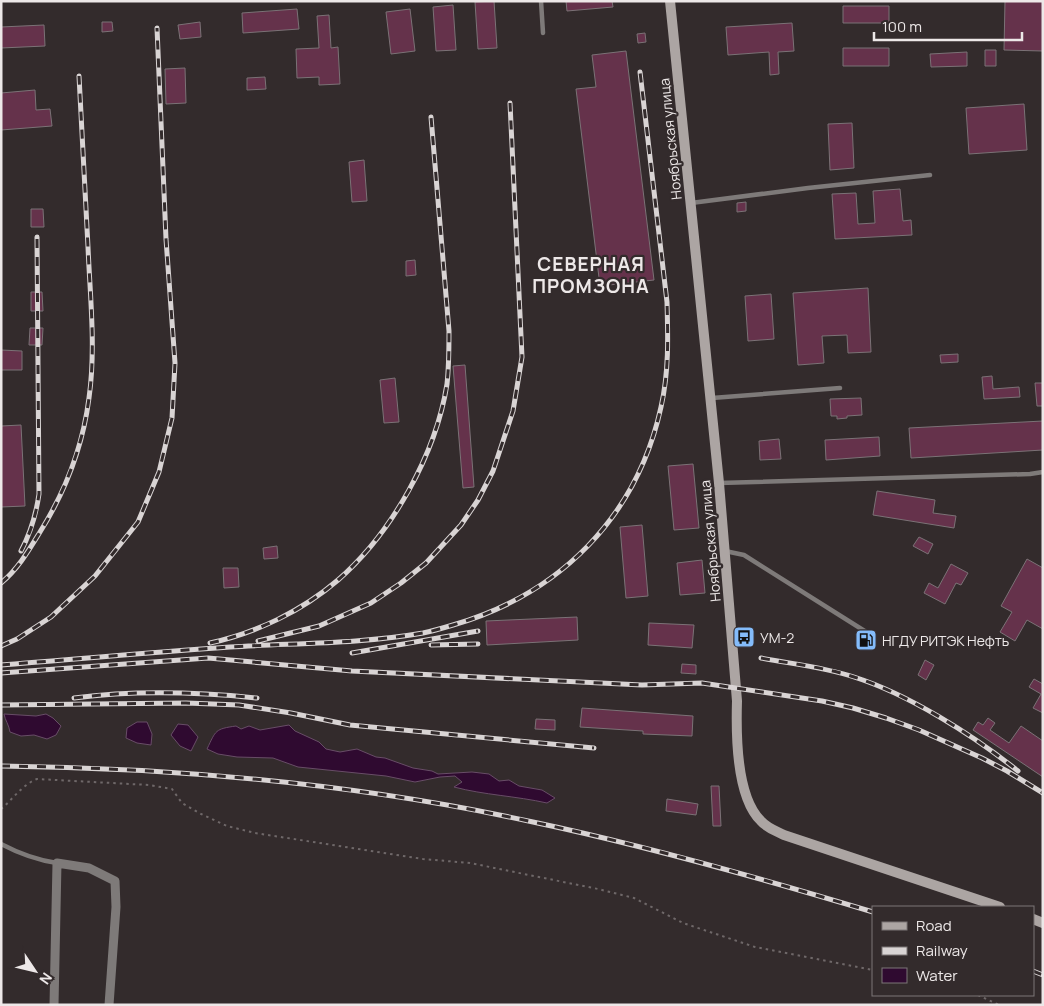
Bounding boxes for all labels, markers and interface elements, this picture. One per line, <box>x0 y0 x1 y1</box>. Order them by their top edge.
scale bar <box>874 10 1022 42</box>
text: 100 m <box>882 16 922 37</box>
street label: Ноябрьская улица <box>654 77 686 201</box>
district label: СЕВЕРНАЯ ПРОМЗОНА <box>532 251 650 299</box>
street label: Ноябрьская улица <box>695 479 725 603</box>
bus stop icon: УМ-2 <box>732 625 756 649</box>
place label: УМ-2 <box>760 628 794 647</box>
fuel station icon: НГДУ РИТЭК Нефть <box>854 628 878 652</box>
place label: НГДУ РИТЭК Нефть <box>882 631 1009 650</box>
legend <box>872 906 1034 996</box>
text: Road <box>916 915 952 936</box>
text: Railway <box>916 940 968 961</box>
north arrow <box>10 946 60 996</box>
text: Water <box>916 965 958 986</box>
text: N <box>35 969 57 988</box>

